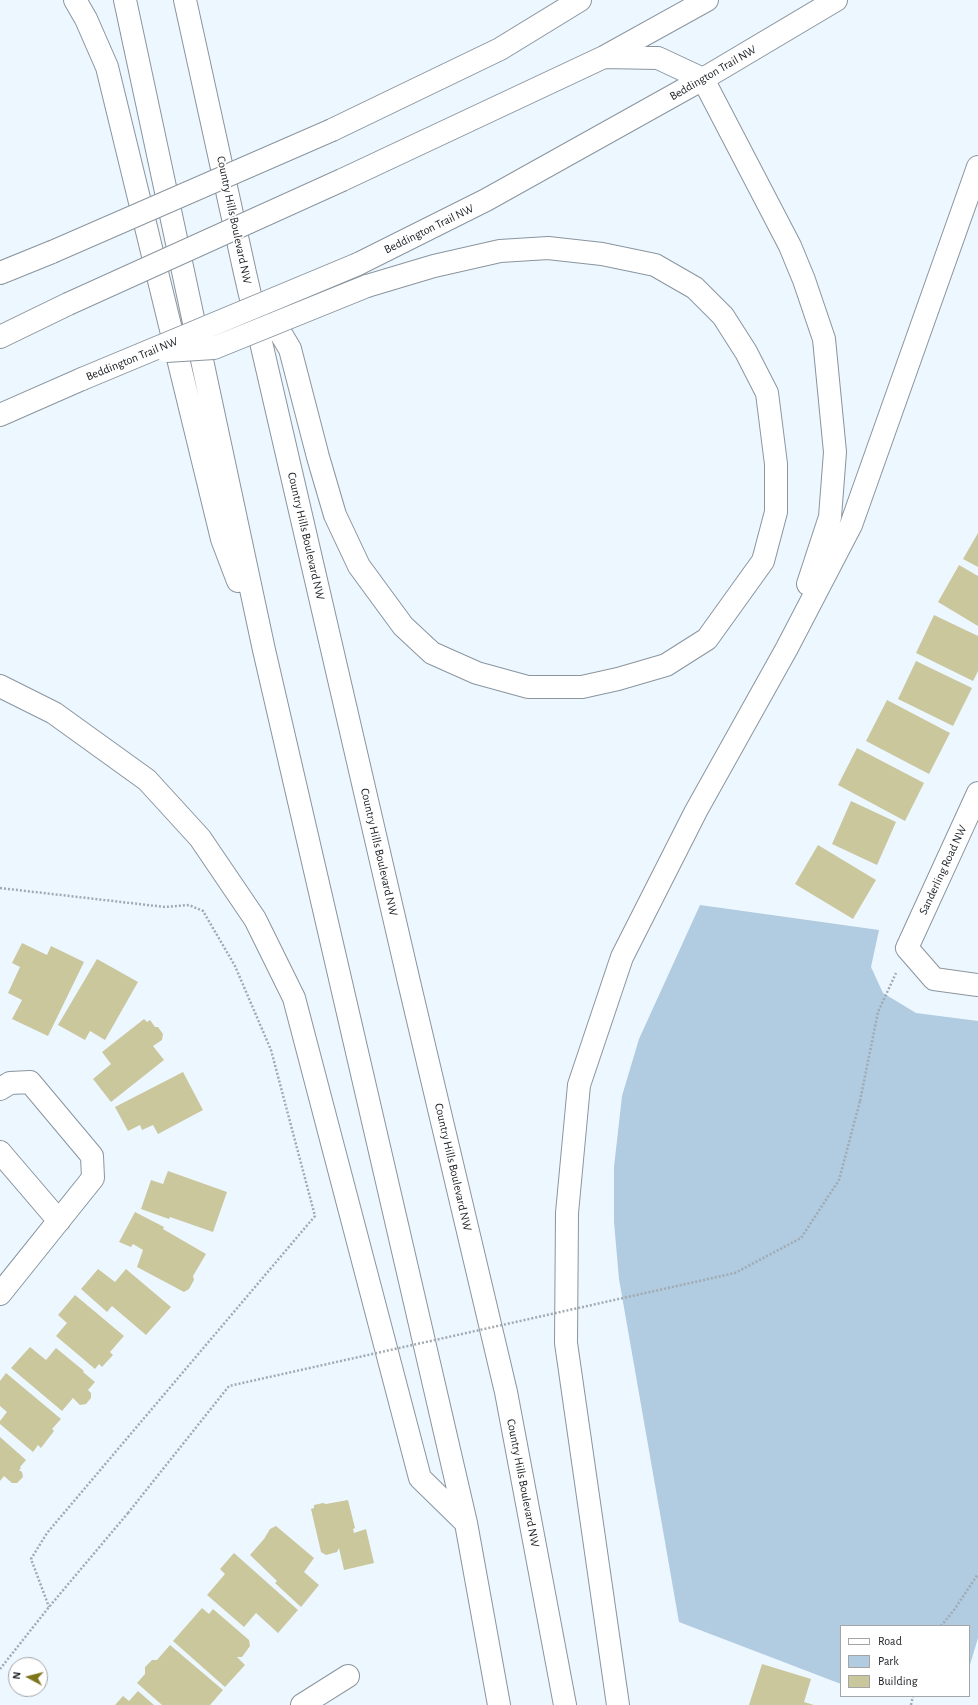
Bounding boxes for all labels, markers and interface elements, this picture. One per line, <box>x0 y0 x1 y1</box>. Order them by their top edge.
street label: Beddington Trail NW <box>667 42 759 104</box>
street label: Country Hills Boulevard NW <box>213 155 255 285</box>
street label: Beddington Trail NW <box>382 201 476 257</box>
street label: Beddington Trail NW <box>84 334 180 384</box>
street label: Country Hills Boulevard NW <box>284 471 328 601</box>
street label: Country Hills Boulevard NW <box>357 787 401 917</box>
street label: Sanderling Road NW <box>916 823 970 917</box>
street label: Country Hills Boulevard NW <box>431 1102 475 1232</box>
street label: Country Hills Boulevard NW <box>503 1418 543 1548</box>
legend <box>840 1625 970 1697</box>
text: Road <box>878 1635 902 1647</box>
text: Park <box>878 1655 899 1667</box>
north arrow <box>8 1657 48 1697</box>
text: N <box>11 1671 23 1680</box>
text: Building <box>878 1675 918 1687</box>

